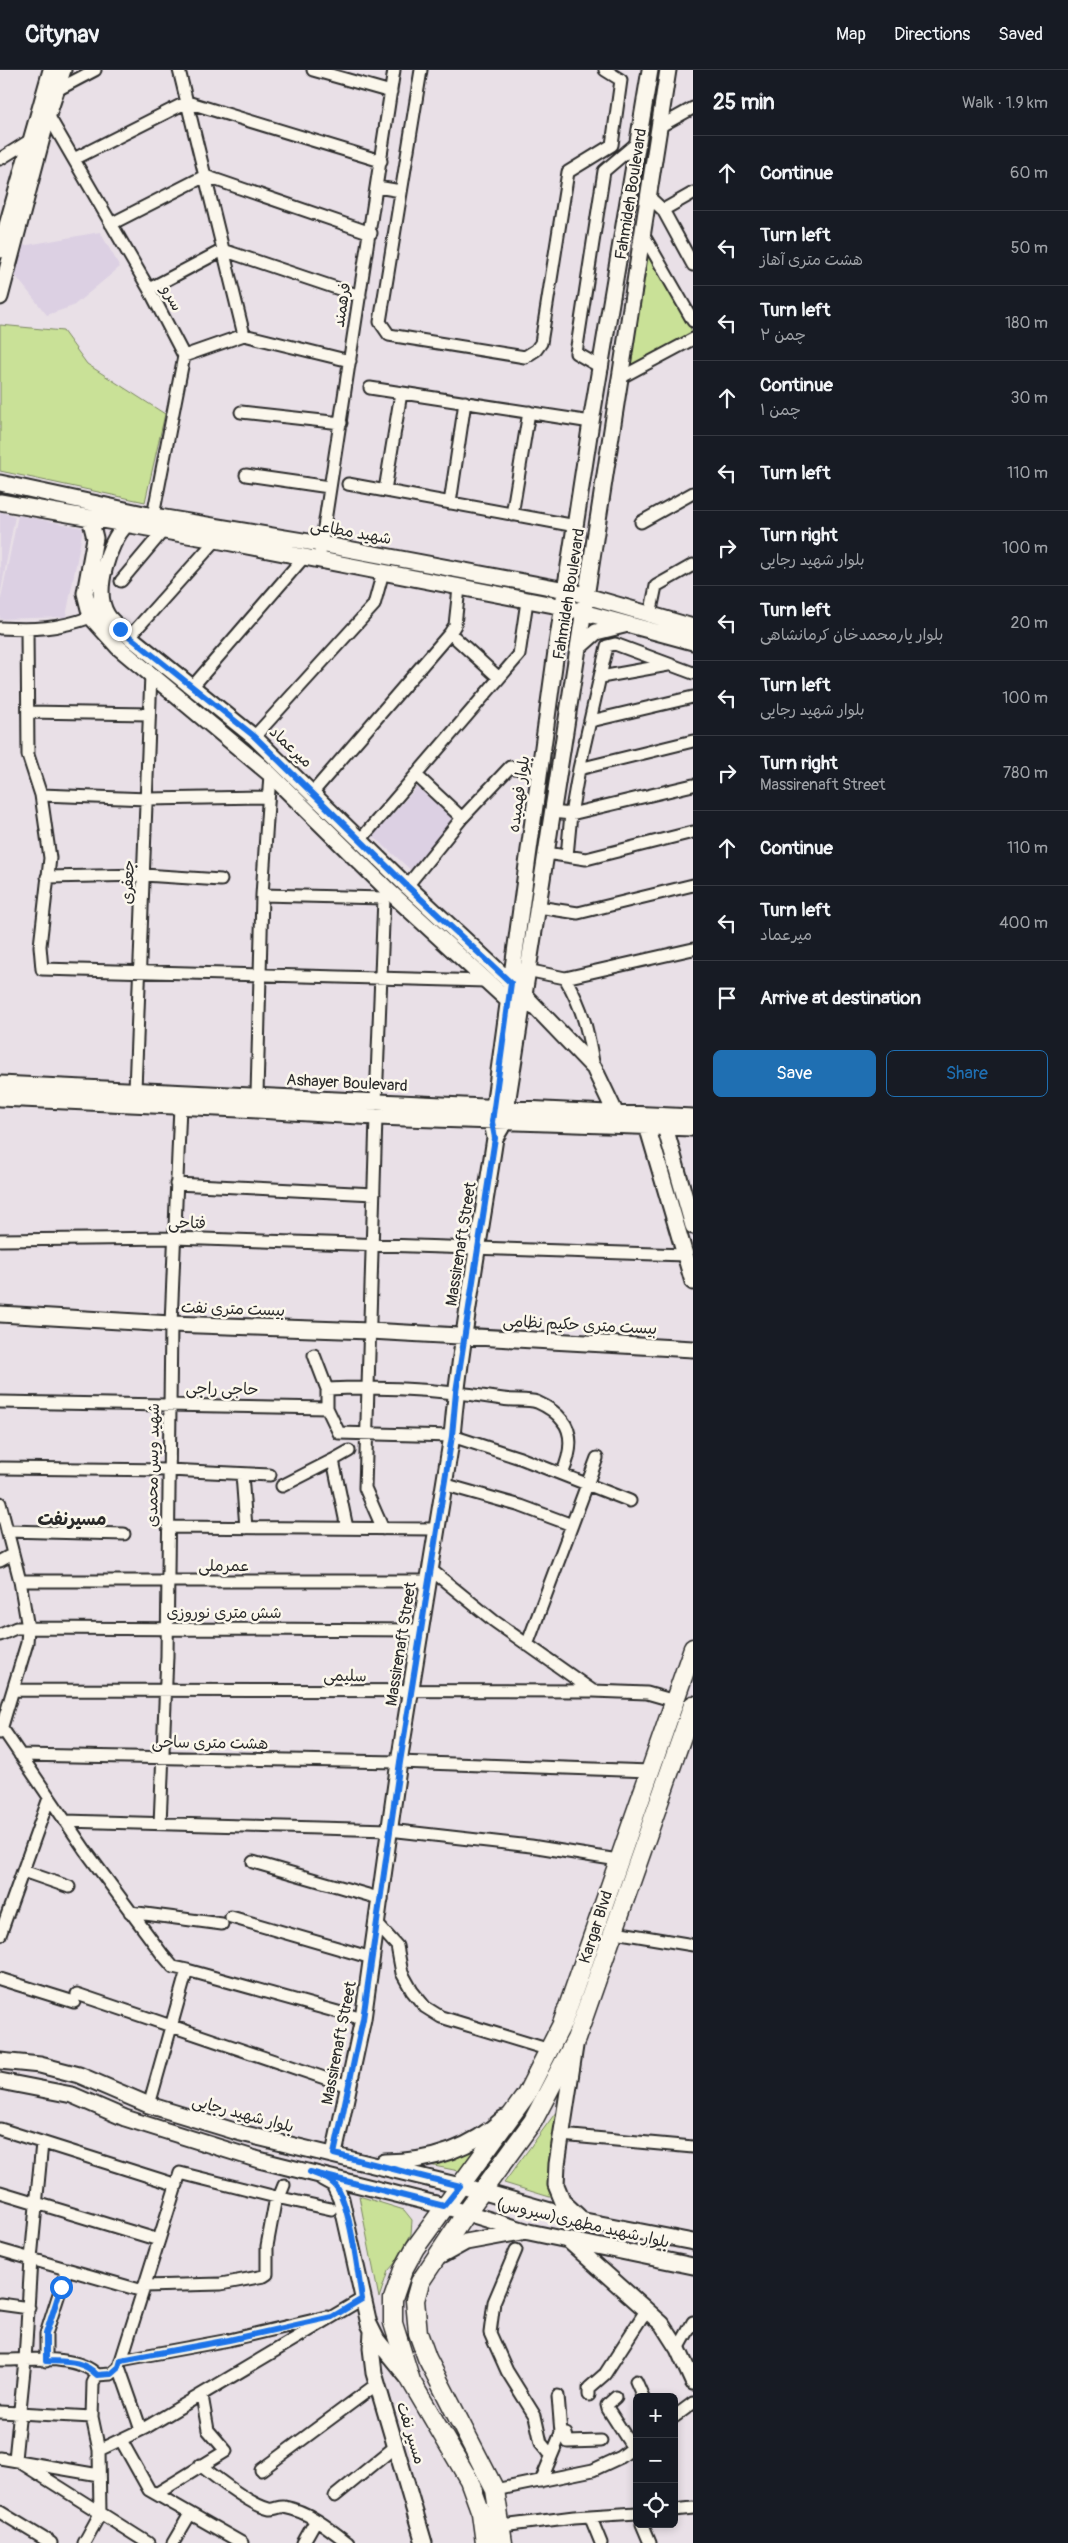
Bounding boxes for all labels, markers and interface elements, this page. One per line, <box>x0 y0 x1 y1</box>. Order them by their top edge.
text: Citynav <box>25 20 100 49</box>
text: Map <box>836 23 866 46</box>
text: Directions <box>894 23 970 46</box>
text: Saved <box>998 23 1043 46</box>
text: 25 min <box>713 89 775 116</box>
text: Walk · 1.9 km <box>962 93 1048 113</box>
street label: Fahmideh Boulevard <box>611 127 651 261</box>
icon: ahead <box>713 159 741 187</box>
text: Continue <box>760 161 833 185</box>
text: 60 m <box>1010 163 1048 183</box>
text: Turn left <box>760 223 830 247</box>
icon: left <box>713 234 741 262</box>
text: 50 m <box>1011 238 1048 258</box>
text: هشت متری آهاز <box>760 250 863 270</box>
street label: سرو <box>156 281 187 314</box>
street label: فرهمند <box>329 281 355 329</box>
text: Turn left <box>760 298 830 322</box>
icon: left <box>713 309 741 337</box>
text: 180 m <box>1005 313 1048 333</box>
text: چمن ۲ <box>760 325 806 345</box>
text: Continue <box>760 373 833 397</box>
icon: ahead <box>713 384 741 412</box>
text: 30 m <box>1010 388 1048 408</box>
text: چمن ۱ <box>760 400 801 420</box>
icon: left <box>713 459 741 487</box>
text: Turn left <box>760 461 830 485</box>
text: 110 m <box>1007 463 1048 483</box>
street label: شهید مطاعی <box>309 515 393 549</box>
text: Turn right <box>760 523 838 547</box>
street label: Fahmideh Boulevard <box>549 527 589 661</box>
icon: right <box>713 534 741 562</box>
text: 100 m <box>1002 538 1048 558</box>
text: بلوار شهید رجایی <box>760 550 865 570</box>
text: Turn left <box>760 598 830 622</box>
icon: left <box>713 609 741 637</box>
text: 20 m <box>1010 613 1048 633</box>
route end <box>109 618 132 641</box>
text: بلوار یارمحمدخان کرمانشاهی <box>760 625 943 645</box>
text: Turn left <box>760 673 830 697</box>
icon: left <box>713 684 741 712</box>
text: 100 m <box>1002 688 1048 708</box>
text: بلوار شهید رجایی <box>760 700 865 720</box>
street label: میرعماد <box>265 722 317 772</box>
text: Turn right <box>760 751 838 775</box>
street label: بلوار فهمیده <box>504 754 534 834</box>
icon: right <box>713 759 741 787</box>
text: 780 m <box>1003 763 1048 783</box>
text: Massirenaft Street <box>760 775 885 795</box>
icon: ahead <box>713 834 741 862</box>
text: Continue <box>760 836 833 860</box>
text: 110 m <box>1007 838 1048 858</box>
street label: جعفری <box>117 859 139 905</box>
text: Turn left <box>760 898 830 922</box>
icon: left <box>713 909 741 937</box>
text: 400 m <box>999 913 1048 933</box>
text: میرعماد <box>760 925 812 945</box>
icon: arrive <box>713 984 741 1012</box>
text: Arrive at destination <box>760 986 921 1010</box>
button: Save <box>713 1050 876 1097</box>
button: Share <box>886 1050 1048 1097</box>
street label: Ashayer Boulevard <box>286 1070 408 1096</box>
street label: Massirenaft Street <box>441 1180 481 1307</box>
street label: فتاحی <box>168 1213 206 1233</box>
street label: بیست متری نفت <box>180 1297 286 1321</box>
street label: بیست متری حکیم نظامی <box>502 1311 658 1341</box>
street label: حاجی راجی <box>185 1378 259 1400</box>
street label: شهید ویس محمدی <box>142 1403 164 1527</box>
district label: مسیرنفت <box>37 1508 107 1531</box>
street label: عمرملی <box>198 1556 250 1576</box>
street label: Massirenaft Street <box>381 1580 421 1707</box>
street label: شش متری نوروزی <box>166 1603 282 1623</box>
street label: سلیمی <box>323 1666 367 1686</box>
street label: هشت متری ساحی <box>151 1732 269 1754</box>
street label: Kargar Blvd <box>575 1888 617 1966</box>
street label: Massirenaft Street <box>317 1979 361 2106</box>
street label: بلوار شهید رجایی <box>190 2091 296 2137</box>
street label: بلوار شهید مطهری(سیروس) <box>495 2193 671 2253</box>
route start <box>50 2276 73 2299</box>
map controls <box>633 2393 678 2528</box>
button: + <box>633 2393 678 2438</box>
street label: مسیر نفت <box>392 2399 430 2467</box>
button: − <box>633 2438 678 2483</box>
button: locate <box>633 2483 678 2528</box>

